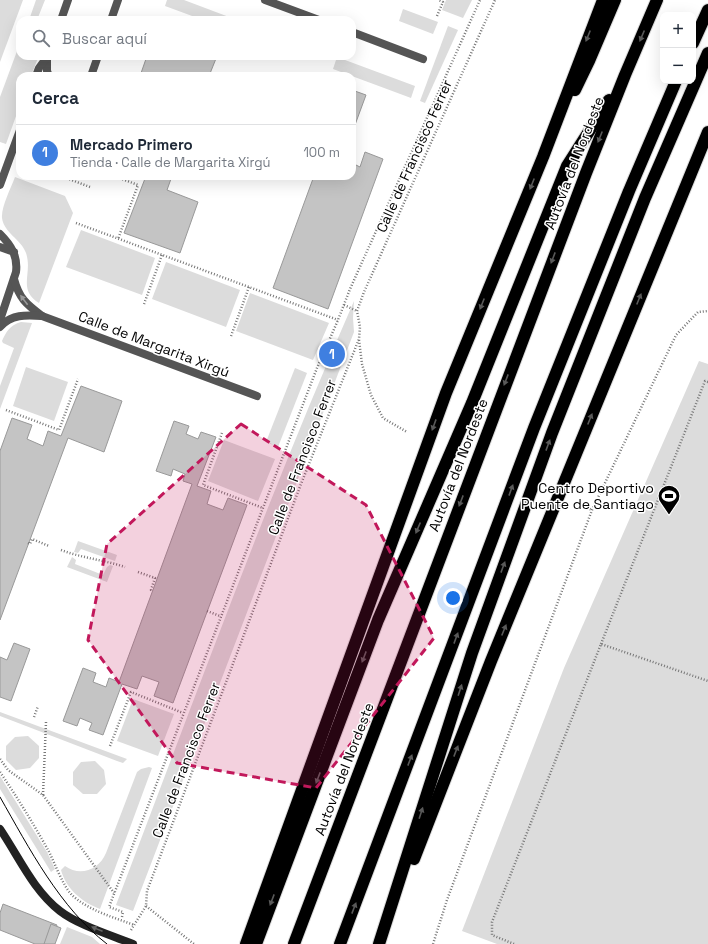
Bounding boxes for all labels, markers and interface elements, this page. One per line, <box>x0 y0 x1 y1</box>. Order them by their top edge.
map controls <box>660 12 696 84</box>
button: + <box>660 12 696 48</box>
search box <box>16 16 356 60</box>
icon: search <box>30 27 52 49</box>
text: Buscar aquí <box>62 29 147 48</box>
one-way arrow <box>639 30 645 41</box>
one-way arrow <box>585 31 591 43</box>
button: − <box>660 48 696 84</box>
street label: Calle de Francisco Ferrer <box>372 77 456 235</box>
text: Cerca <box>32 87 79 109</box>
street label: Autovía del Nordeste <box>540 94 608 232</box>
one-way arrow <box>597 132 603 143</box>
text: Mercado Primero <box>70 135 193 154</box>
text: 1 <box>42 144 48 161</box>
text: 100 m <box>303 144 340 161</box>
text: Tienda · Calle de Margarita Xirgú <box>70 154 270 171</box>
one-way arrow <box>528 178 534 190</box>
one-way arrow <box>549 253 555 265</box>
one-way arrow <box>636 293 642 304</box>
one-way arrow <box>20 295 28 306</box>
one-way arrow <box>479 298 486 310</box>
street label: Calle de Margarita Xirgú <box>76 307 232 381</box>
pin: 1 <box>319 339 345 369</box>
one-way arrow <box>503 374 509 386</box>
street label: Calle de Francisco Ferrer <box>264 377 340 537</box>
street label: Autovía del Nordeste <box>424 396 492 534</box>
one-way arrow <box>587 412 593 424</box>
one-way arrow <box>431 419 437 431</box>
one-way arrow <box>545 438 551 450</box>
place label: Centro Deportivo Puente de Santiago <box>521 479 654 513</box>
sports icon: Centro Deportivo Puente de Santiago <box>656 483 682 516</box>
one-way arrow <box>508 484 514 496</box>
one-way arrow <box>457 496 463 508</box>
one-way arrow <box>415 523 421 534</box>
one-way arrow <box>501 561 507 573</box>
your location <box>443 588 463 608</box>
one-way arrow <box>501 624 507 636</box>
one-way arrow <box>453 632 459 644</box>
one-way arrow <box>361 651 367 663</box>
street label: Calle de Francisco Ferrer <box>148 680 224 840</box>
one-way arrow <box>457 683 463 695</box>
street label: Autovía del Nordeste <box>310 700 378 838</box>
one-way arrow <box>454 745 460 757</box>
one-way arrow <box>407 753 413 765</box>
one-way arrow <box>315 773 321 785</box>
one-way arrow <box>418 807 424 819</box>
one-way arrow <box>269 894 275 906</box>
one-way arrow <box>351 901 357 913</box>
one-way arrow <box>91 926 103 932</box>

